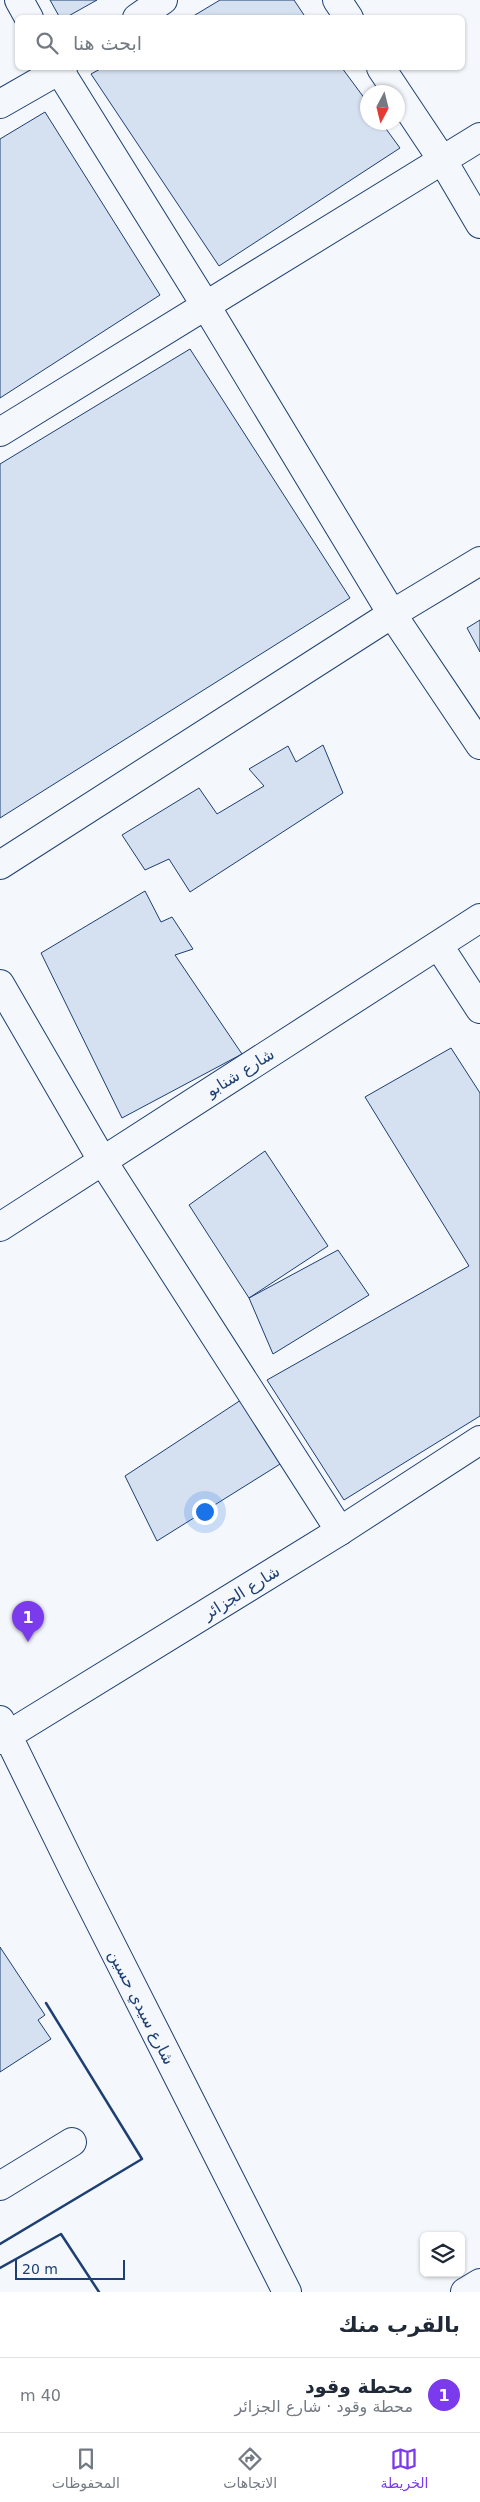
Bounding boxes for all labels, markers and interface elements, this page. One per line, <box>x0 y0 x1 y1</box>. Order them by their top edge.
search box <box>15 15 465 70</box>
icon: search <box>33 29 61 57</box>
text: ابحث هنا <box>73 32 142 54</box>
north arrow <box>360 85 405 130</box>
street label: شارع شنابو <box>202 1044 278 1102</box>
your location <box>192 1499 218 1525</box>
street label: شارع الجزائر <box>199 1561 284 1625</box>
pin: 1 <box>12 1601 44 1642</box>
street label: شارع سيدي حسين <box>104 1947 179 2068</box>
map controls <box>420 2232 465 2277</box>
button: layers <box>420 2232 465 2277</box>
scale bar <box>15 2257 125 2280</box>
text: 20 m <box>22 2261 58 2277</box>
text: بالقرب منك <box>339 2313 460 2337</box>
text: محطة وقود <box>305 2375 413 2397</box>
text: 40 m <box>20 2386 61 2405</box>
text: 1 <box>438 2386 450 2405</box>
text: محطة وقود · شارع الجزائر <box>234 2397 413 2416</box>
tab: المحفوظات <box>52 2445 120 2491</box>
tab: الاتجاهات <box>223 2445 277 2491</box>
tab: الخريطة <box>381 2445 428 2491</box>

